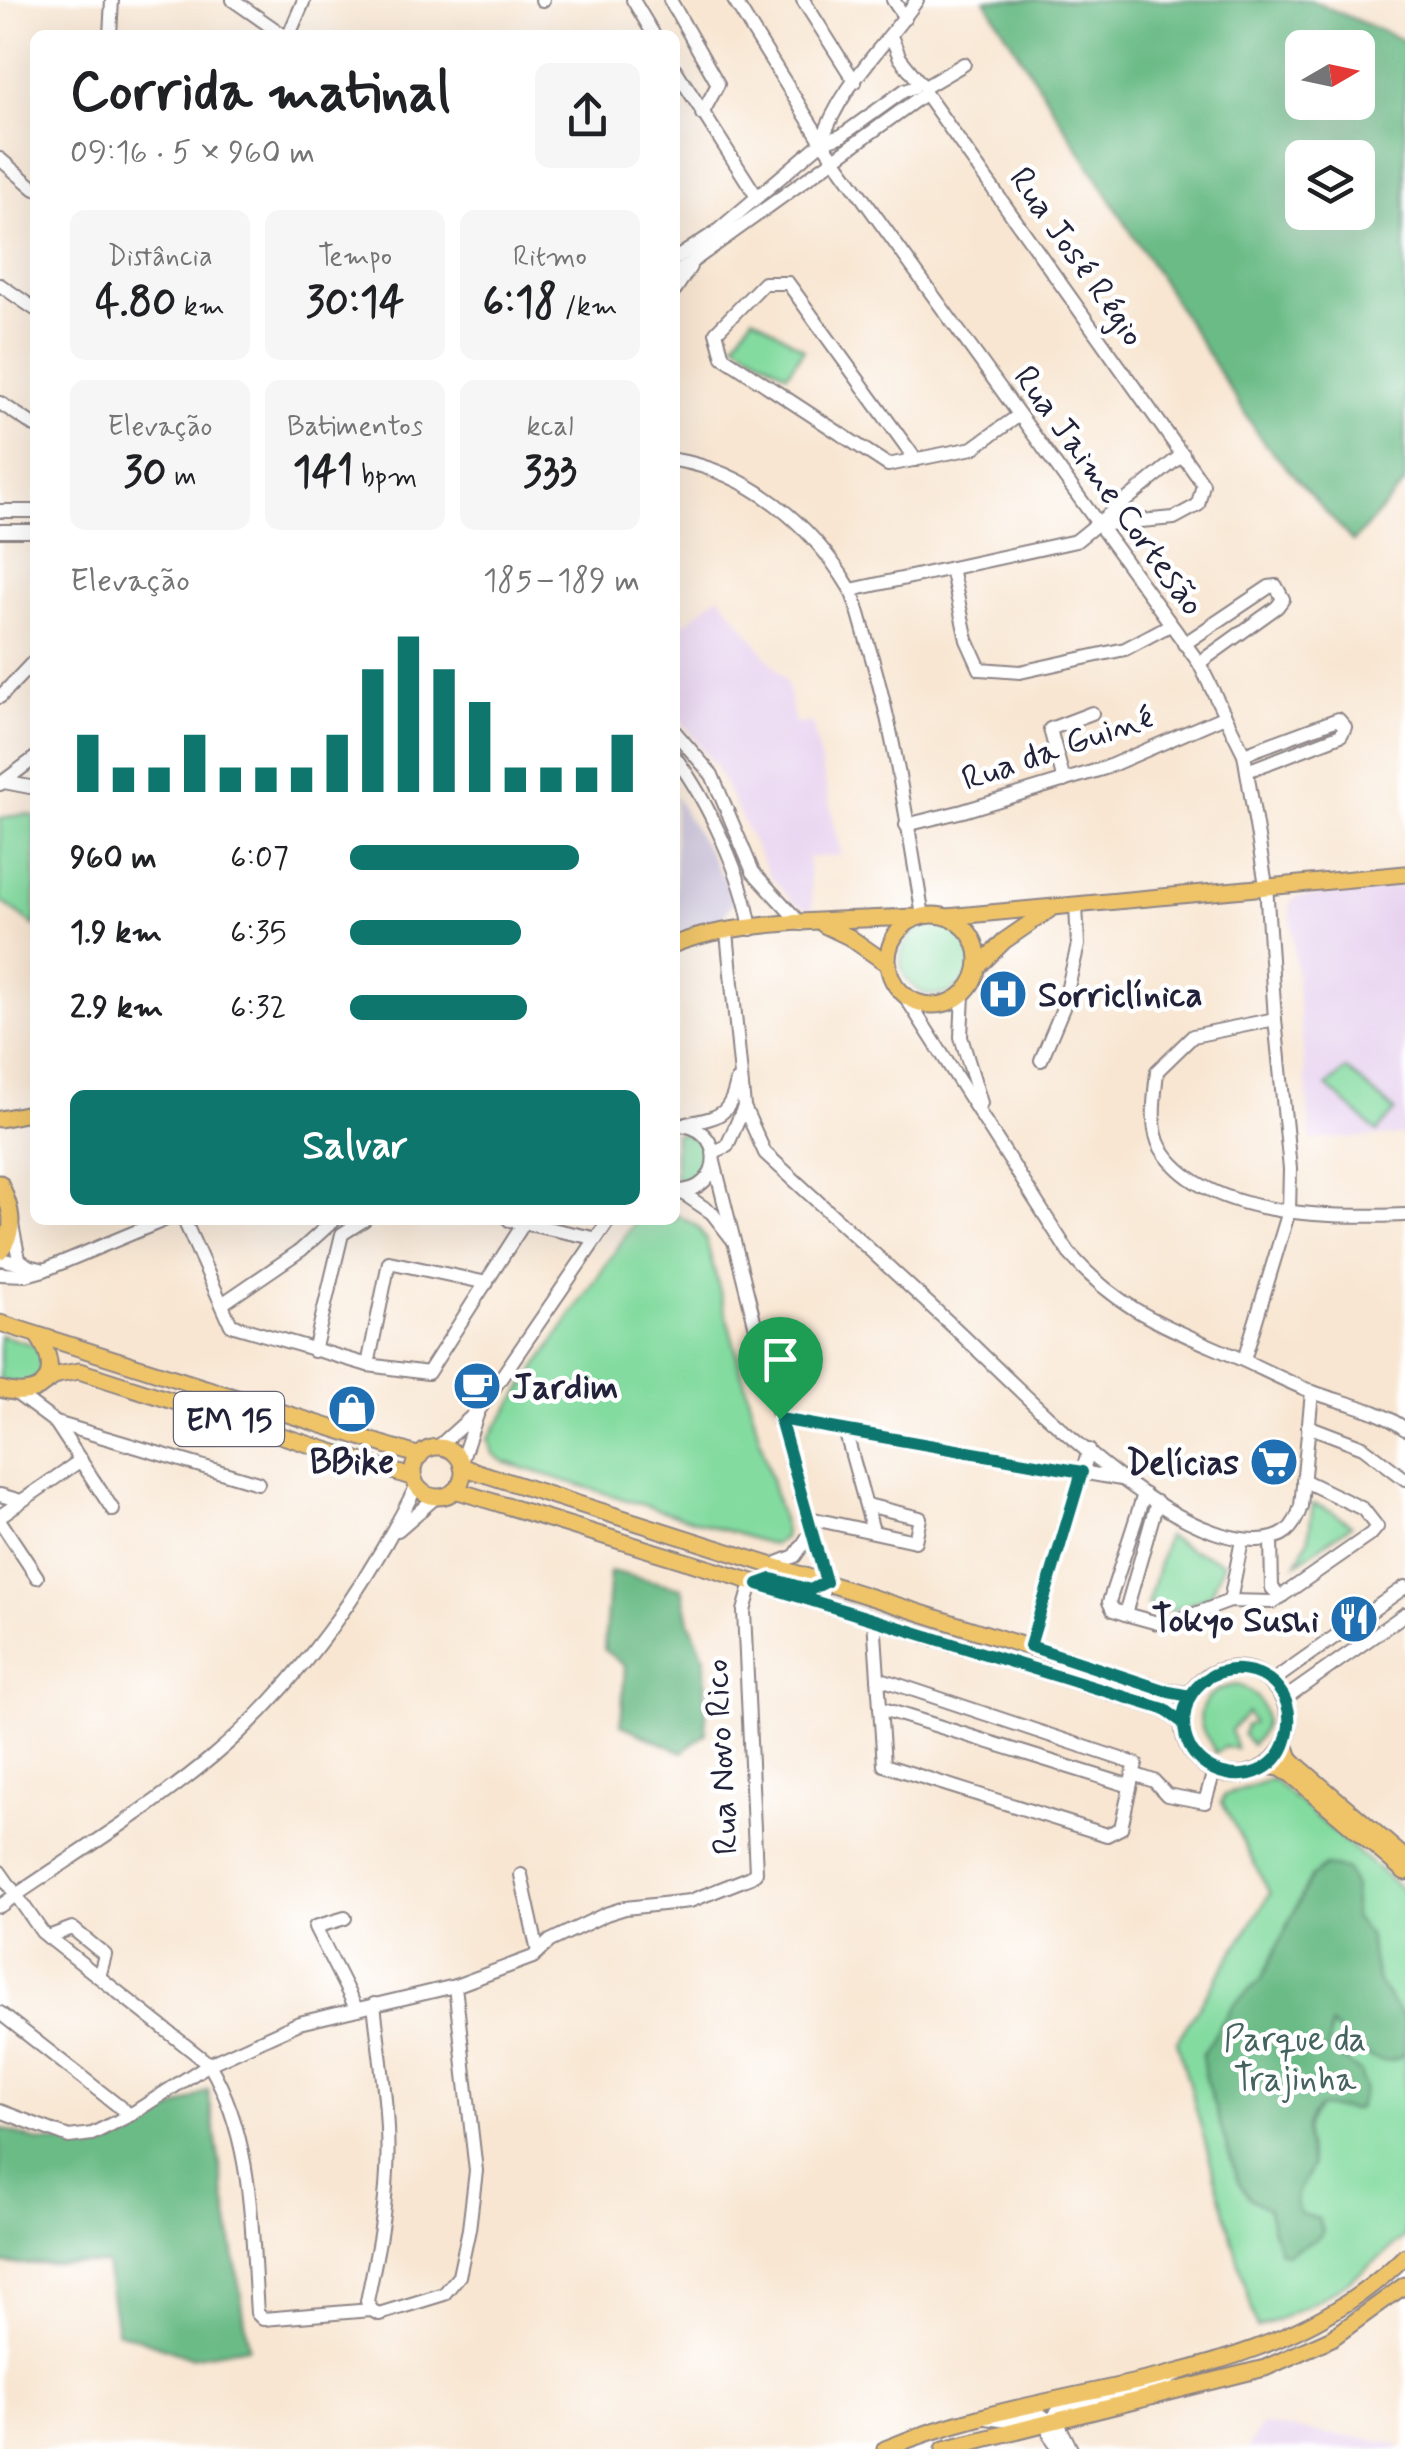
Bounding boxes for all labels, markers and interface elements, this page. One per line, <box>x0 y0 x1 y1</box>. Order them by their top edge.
north arrow <box>1285 30 1375 120</box>
map controls <box>1285 30 1375 230</box>
text: Corrida matinal <box>70 58 450 130</box>
button: share <box>535 63 640 168</box>
text: 09:16 · 5 × 960 m <box>70 132 315 174</box>
button: layers <box>1285 140 1375 230</box>
street label: Rua José Régio <box>998 158 1155 356</box>
text: Distância <box>107 239 213 276</box>
text: Tempo <box>318 239 392 276</box>
text: Ritmo <box>513 239 587 276</box>
text: 4.80 <box>95 276 176 331</box>
text: 30:14 <box>306 276 404 331</box>
text: 6:18 <box>482 276 557 331</box>
text: km <box>176 289 225 326</box>
text: /km <box>557 289 618 326</box>
street label: Rua Jaime Cortesão <box>1002 357 1215 625</box>
text: Elevação <box>108 409 212 446</box>
text: Batimentos <box>287 409 423 446</box>
text: kcal <box>526 409 574 446</box>
text: 30 <box>124 446 167 501</box>
text: 141 <box>293 446 353 501</box>
text: 333 <box>523 446 577 501</box>
text: m <box>167 459 196 496</box>
text: bpm <box>353 459 417 496</box>
text: Elevação <box>70 560 190 602</box>
text: 185–189 m <box>483 560 640 602</box>
street label: Rua da Guiné <box>956 695 1159 803</box>
text: 960 m <box>70 837 157 879</box>
text: 6:07 <box>230 837 289 879</box>
text: 1.9 km <box>70 912 162 954</box>
text: 6:35 <box>230 912 286 954</box>
hospital icon: Sorriclínica <box>977 968 1029 1020</box>
place label: Sorriclínica <box>1038 973 1203 1019</box>
text: 2.9 km <box>70 987 163 1029</box>
text: 6:32 <box>230 987 286 1029</box>
button: Salvar <box>70 1090 640 1205</box>
pin <box>738 1317 823 1420</box>
icon: arrive <box>753 1332 808 1387</box>
cafe icon: Jardim <box>451 1360 503 1412</box>
place label: Jardim <box>512 1365 618 1411</box>
shop icon: BBike <box>326 1383 378 1435</box>
road number: EM 15 <box>174 1392 284 1446</box>
supermarket icon: Delícias <box>1248 1436 1300 1488</box>
place label: BBike <box>310 1440 394 1486</box>
place label: Delícias <box>1126 1441 1239 1487</box>
restaurant icon: Tokyo Sushi <box>1328 1593 1380 1645</box>
place label: Tokyo Sushi <box>1152 1598 1319 1644</box>
street label: Rua Novo Rico <box>694 1658 750 1856</box>
park label: Parque da Trajinha <box>1223 2017 1367 2103</box>

